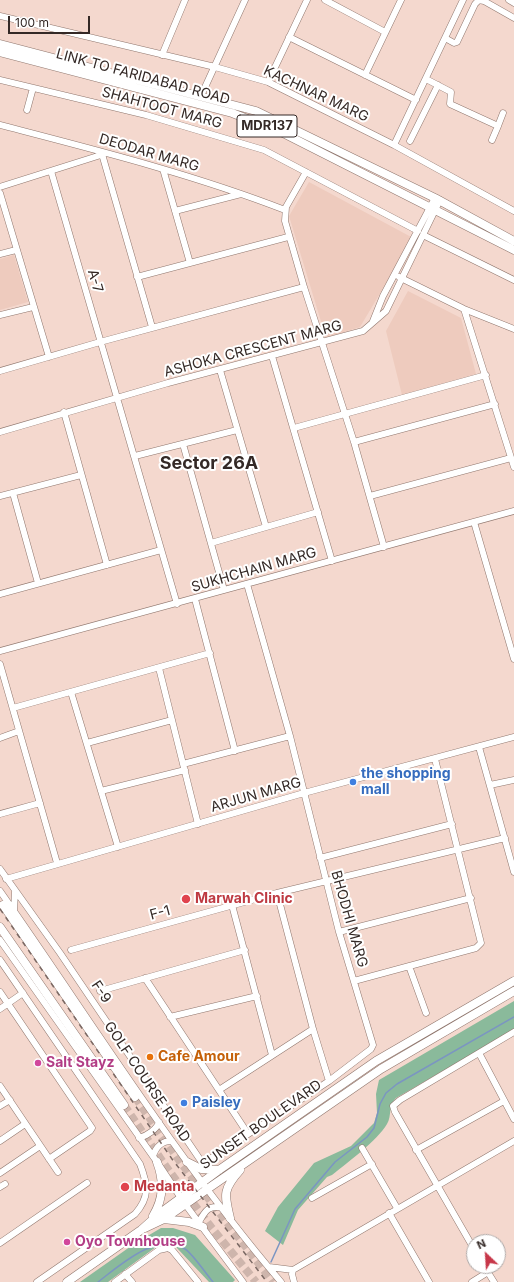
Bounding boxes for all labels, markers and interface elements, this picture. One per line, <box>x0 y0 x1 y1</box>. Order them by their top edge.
scale bar <box>10 8 92 34</box>
text: 100 m <box>15 15 49 30</box>
street label: LINK TO FARIDABAD ROAD <box>54 46 232 108</box>
street label: KACHNAR MARG <box>261 62 371 126</box>
street label: SHAHTOOT MARG <box>100 84 224 132</box>
road number: MDR137 <box>237 115 297 137</box>
street label: DEODAR MARG <box>97 131 201 175</box>
street label: A-7 <box>84 268 106 294</box>
street label: ASHOKA CRESCENT MARG <box>162 317 344 381</box>
district label: Sector 26A <box>160 453 258 475</box>
street label: SUKHCHAIN MARG <box>189 544 319 596</box>
place label: the shopping mall <box>361 766 451 798</box>
street label: ARJUN MARG <box>209 774 303 816</box>
marker: the shopping mall <box>348 777 358 787</box>
street label: BHODHI MARG <box>327 869 371 969</box>
place label: Marwah Clinic <box>195 891 293 907</box>
marker: Marwah Clinic <box>180 893 192 905</box>
street label: F-1 <box>148 902 172 924</box>
street label: F-9 <box>87 978 115 1006</box>
street label: GOLF COURSE ROAD <box>100 1018 194 1146</box>
place label: Cafe Amour <box>158 1049 240 1065</box>
marker: Cafe Amour <box>145 1052 155 1062</box>
place label: Salt Stayz <box>46 1055 114 1071</box>
marker: Salt Stayz <box>33 1058 43 1068</box>
street label: SUNSET BOULEVARD <box>197 1077 325 1173</box>
place label: Paisley <box>192 1095 241 1111</box>
marker: Paisley <box>179 1098 189 1108</box>
place label: Medanta <box>134 1179 194 1195</box>
marker: Medanta <box>119 1181 131 1193</box>
place label: Oyo Townhouse <box>75 1234 185 1250</box>
north arrow <box>466 1234 506 1274</box>
text: N <box>475 1236 488 1252</box>
marker: Oyo Townhouse <box>62 1237 72 1247</box>

